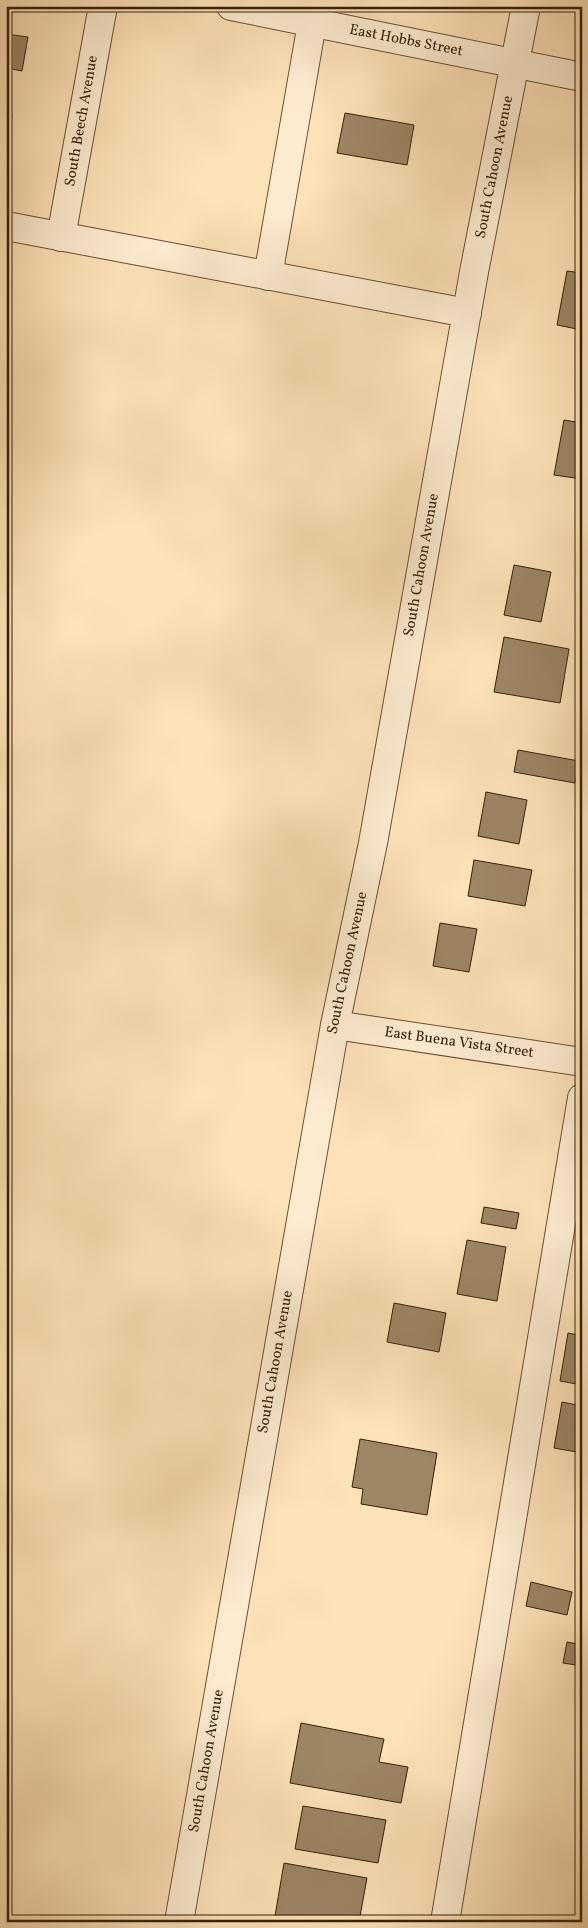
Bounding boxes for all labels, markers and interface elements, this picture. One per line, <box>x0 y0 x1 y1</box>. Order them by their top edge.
street label: East Hobbs Street <box>347 20 465 62</box>
street label: South Beech Avenue <box>60 54 104 188</box>
street label: South Cahoon Avenue <box>471 94 519 240</box>
street label: South Cahoon Avenue <box>399 492 445 638</box>
street label: South Cahoon Avenue <box>323 890 373 1036</box>
street label: East Buena Vista Street <box>383 1022 535 1064</box>
street label: South Cahoon Avenue <box>253 1289 299 1435</box>
street label: South Cahoon Avenue <box>184 1688 230 1834</box>

